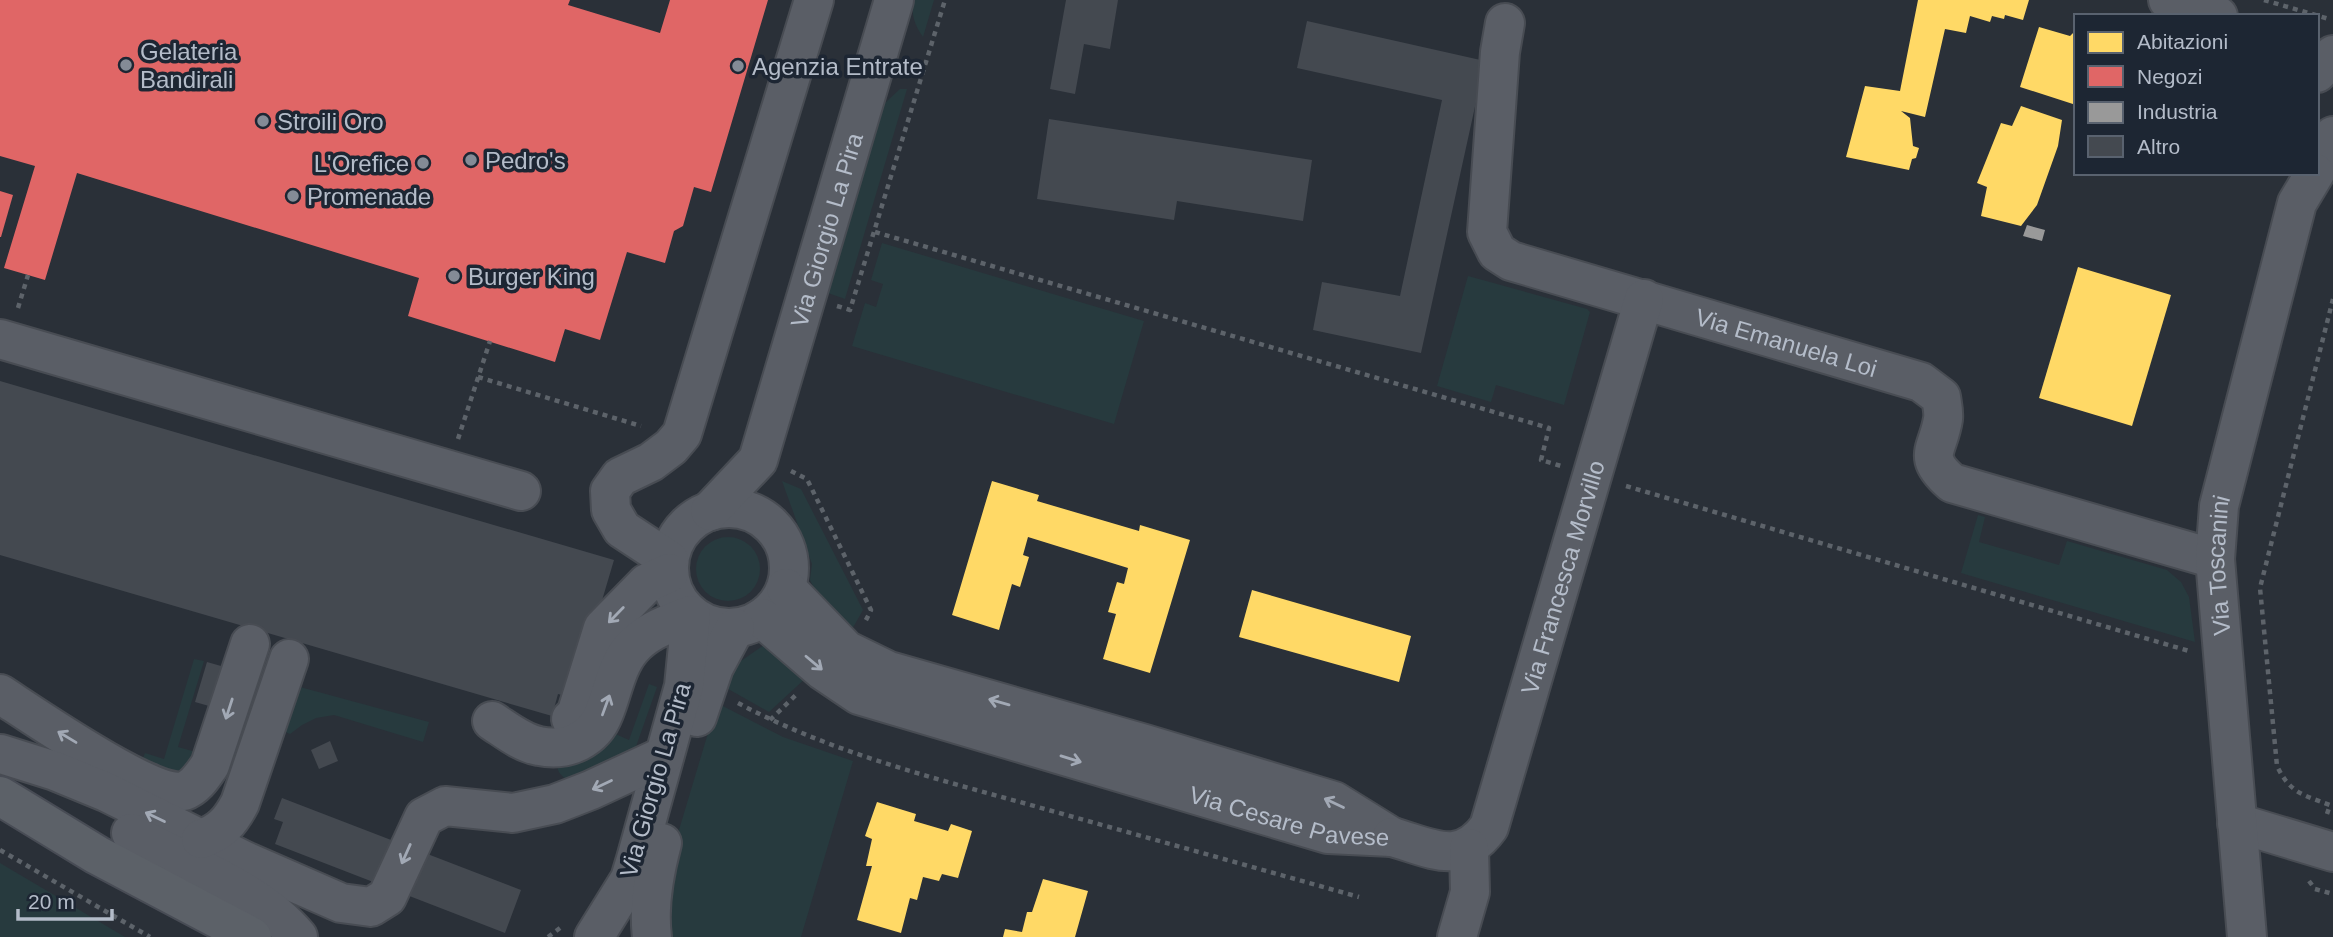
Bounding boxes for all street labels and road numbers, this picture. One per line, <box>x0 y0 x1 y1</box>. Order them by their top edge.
street label: Via Giorgio La Pira <box>785 129 868 330</box>
street label: Via Emanuela Loi <box>1692 303 1880 382</box>
street label: Via Francesca Morvillo <box>1515 457 1609 697</box>
street label: Via Toscanini <box>2201 492 2235 637</box>
street label: Via Giorgio La Pira <box>614 679 696 880</box>
street label: Via Cesare Pavese <box>1186 780 1390 850</box>

